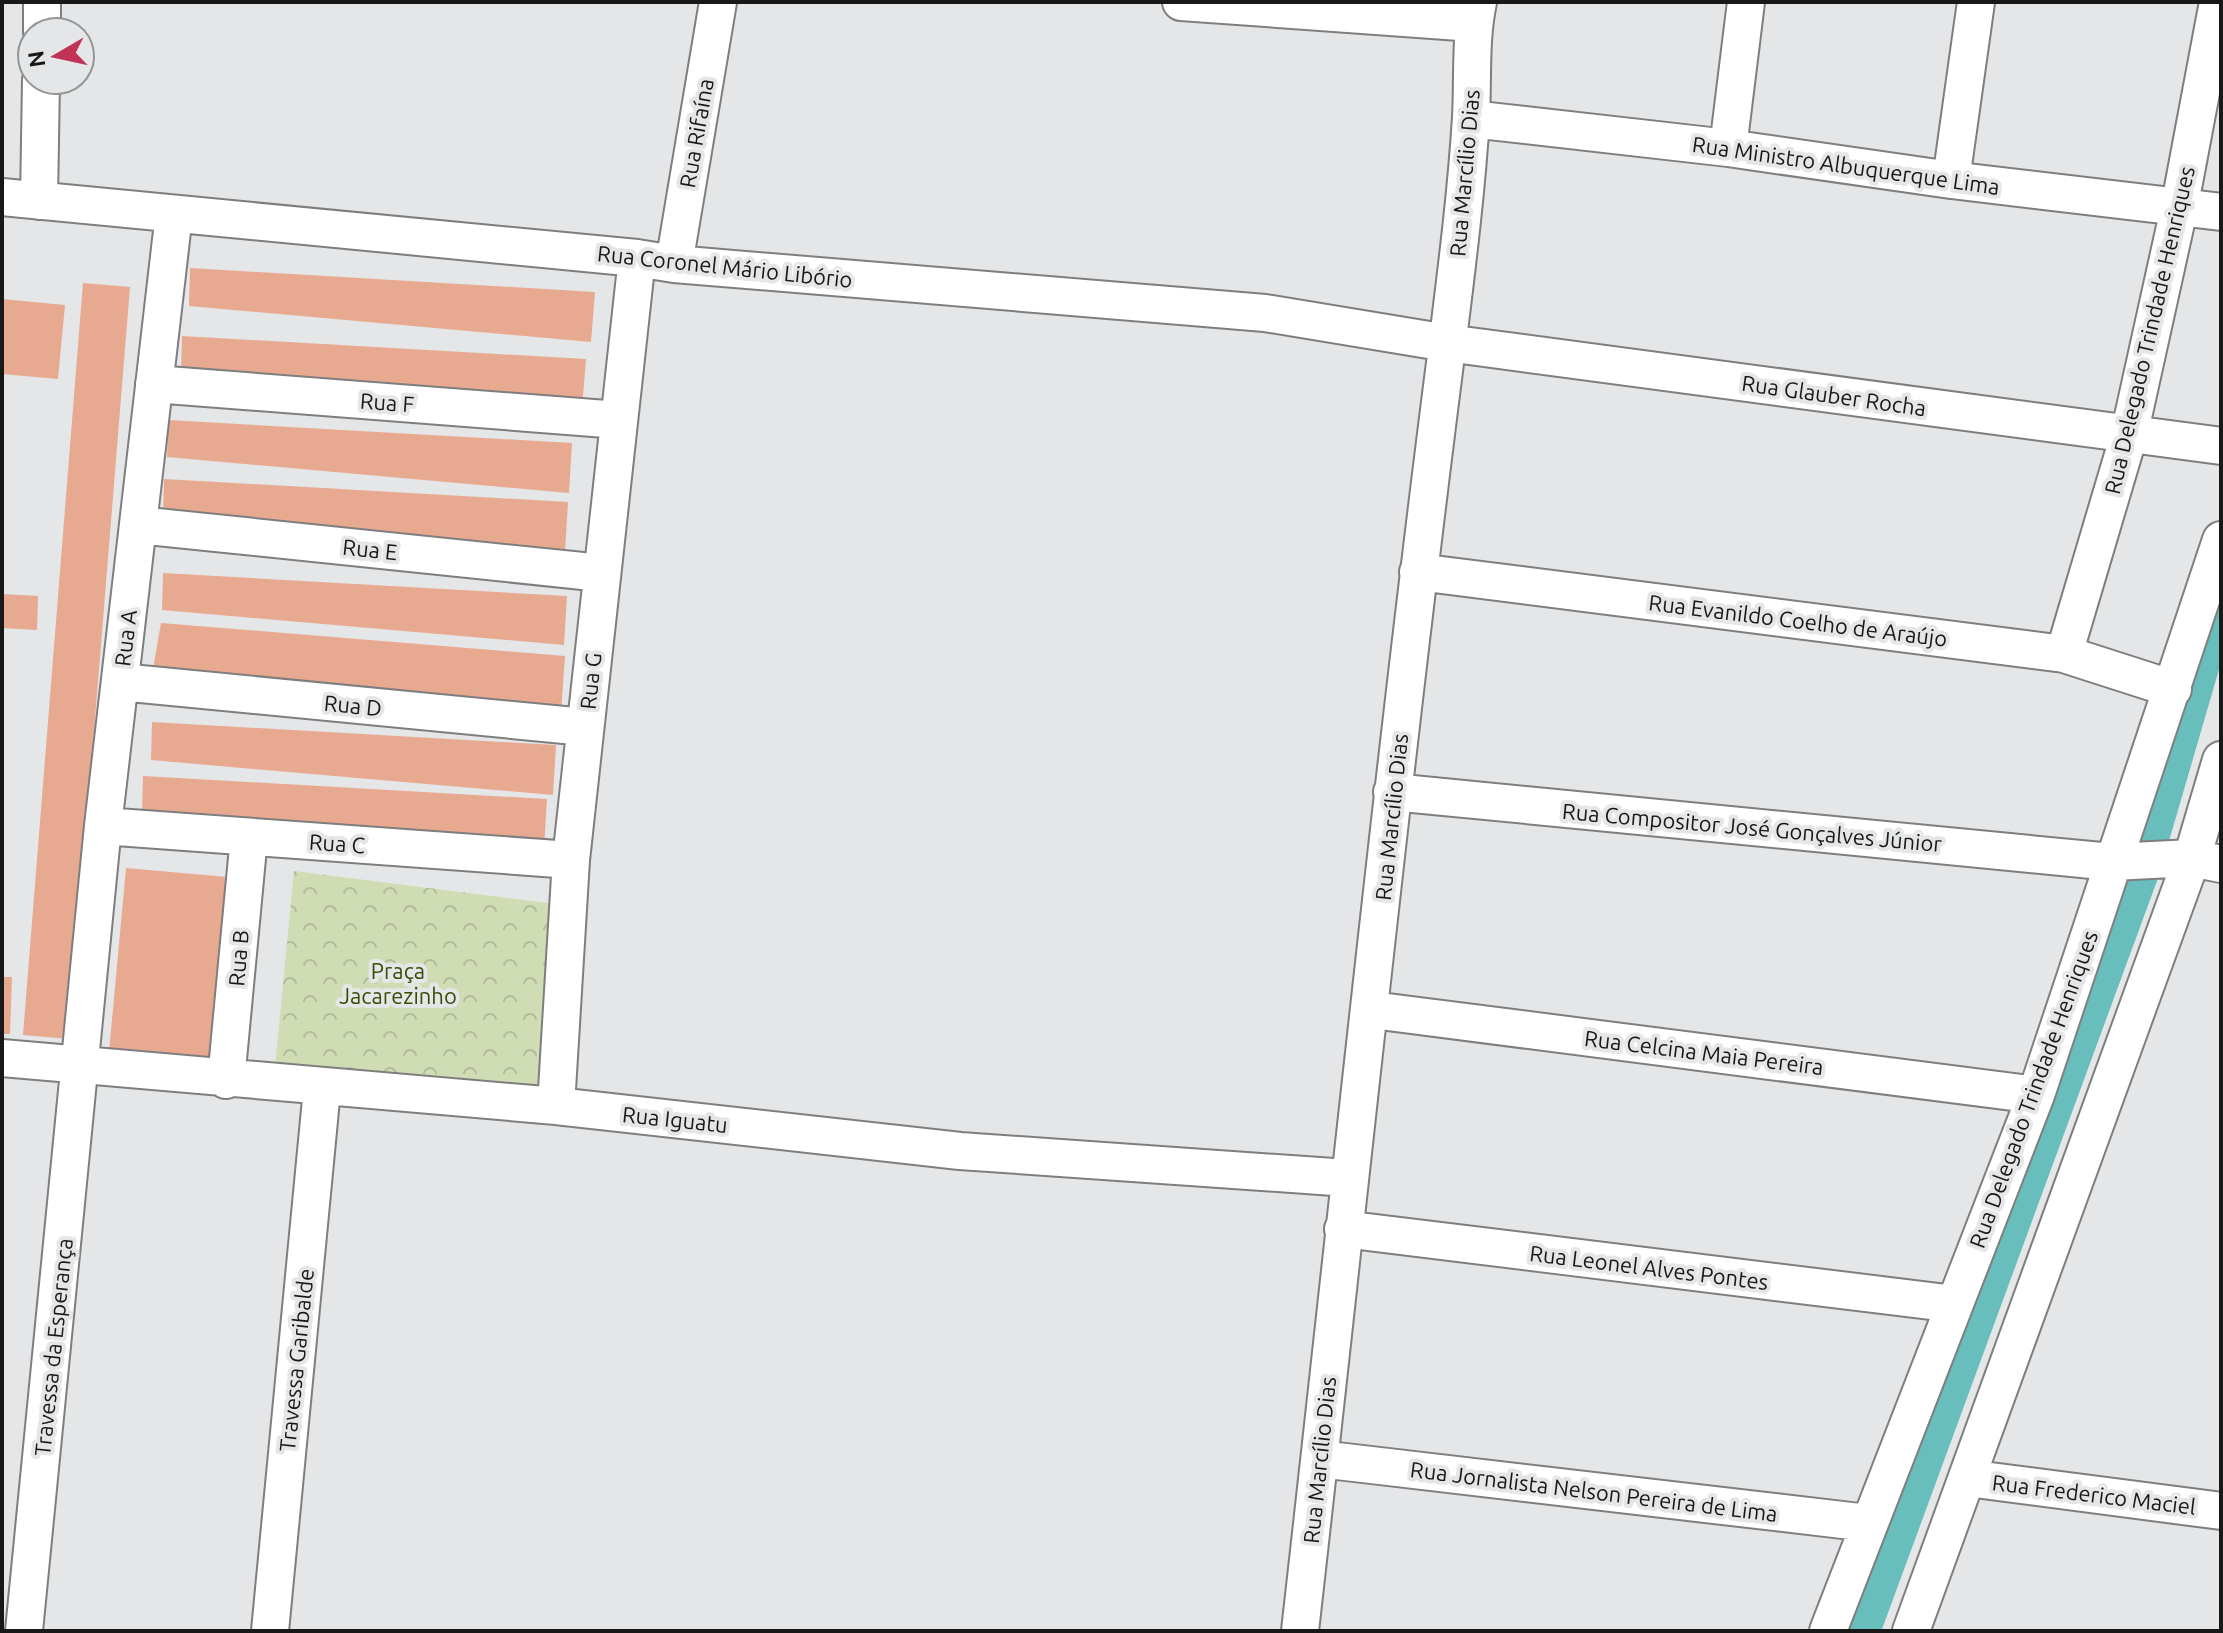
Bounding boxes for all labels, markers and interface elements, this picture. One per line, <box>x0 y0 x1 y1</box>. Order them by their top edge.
north arrow <box>16 16 96 96</box>
text: N <box>22 49 49 69</box>
street label: Rua Rifaína <box>674 76 718 190</box>
street label: Rua Marcílio Dias <box>1444 88 1484 258</box>
street label: Rua Ministro Albuquerque Lima <box>1691 131 2001 199</box>
street label: Rua Delegado Trindade Henriques <box>2099 164 2199 496</box>
street label: Rua Coronel Mário Libório <box>596 240 854 292</box>
street label: Rua Glauber Rocha <box>1740 370 1928 420</box>
street label: Rua F <box>359 388 415 416</box>
street label: Rua E <box>341 534 399 564</box>
street label: Rua Evanildo Coelho de Araújo <box>1647 589 1949 651</box>
street label: Rua A <box>109 608 141 668</box>
street label: Rua G <box>575 651 605 711</box>
street label: Rua D <box>323 690 383 720</box>
street label: Rua Marcílio Dias <box>1370 732 1412 902</box>
street label: Rua Compositor José Gonçalves Júnior <box>1561 798 1944 856</box>
street label: Rua C <box>308 829 366 857</box>
street label: Rua Delegado Trindade Henriques <box>1964 927 2102 1251</box>
street label: Rua B <box>223 929 253 987</box>
park label: Praça Jacarezinho <box>339 958 457 1008</box>
street label: Rua Celcina Maia Pereira <box>1583 1025 1825 1079</box>
street label: Rua Iguatu <box>621 1101 729 1137</box>
street label: Travessa da Esperança <box>29 1237 77 1457</box>
street label: Rua Leonel Alves Pontes <box>1528 1240 1770 1294</box>
street label: Travessa Garibalde <box>274 1267 318 1453</box>
street label: Rua Marcílio Dias <box>1298 1375 1340 1545</box>
street label: Rua Jornalista Nelson Pereira de Lima <box>1409 1456 1779 1526</box>
street label: Rua Frederico Maciel <box>1991 1469 2197 1519</box>

